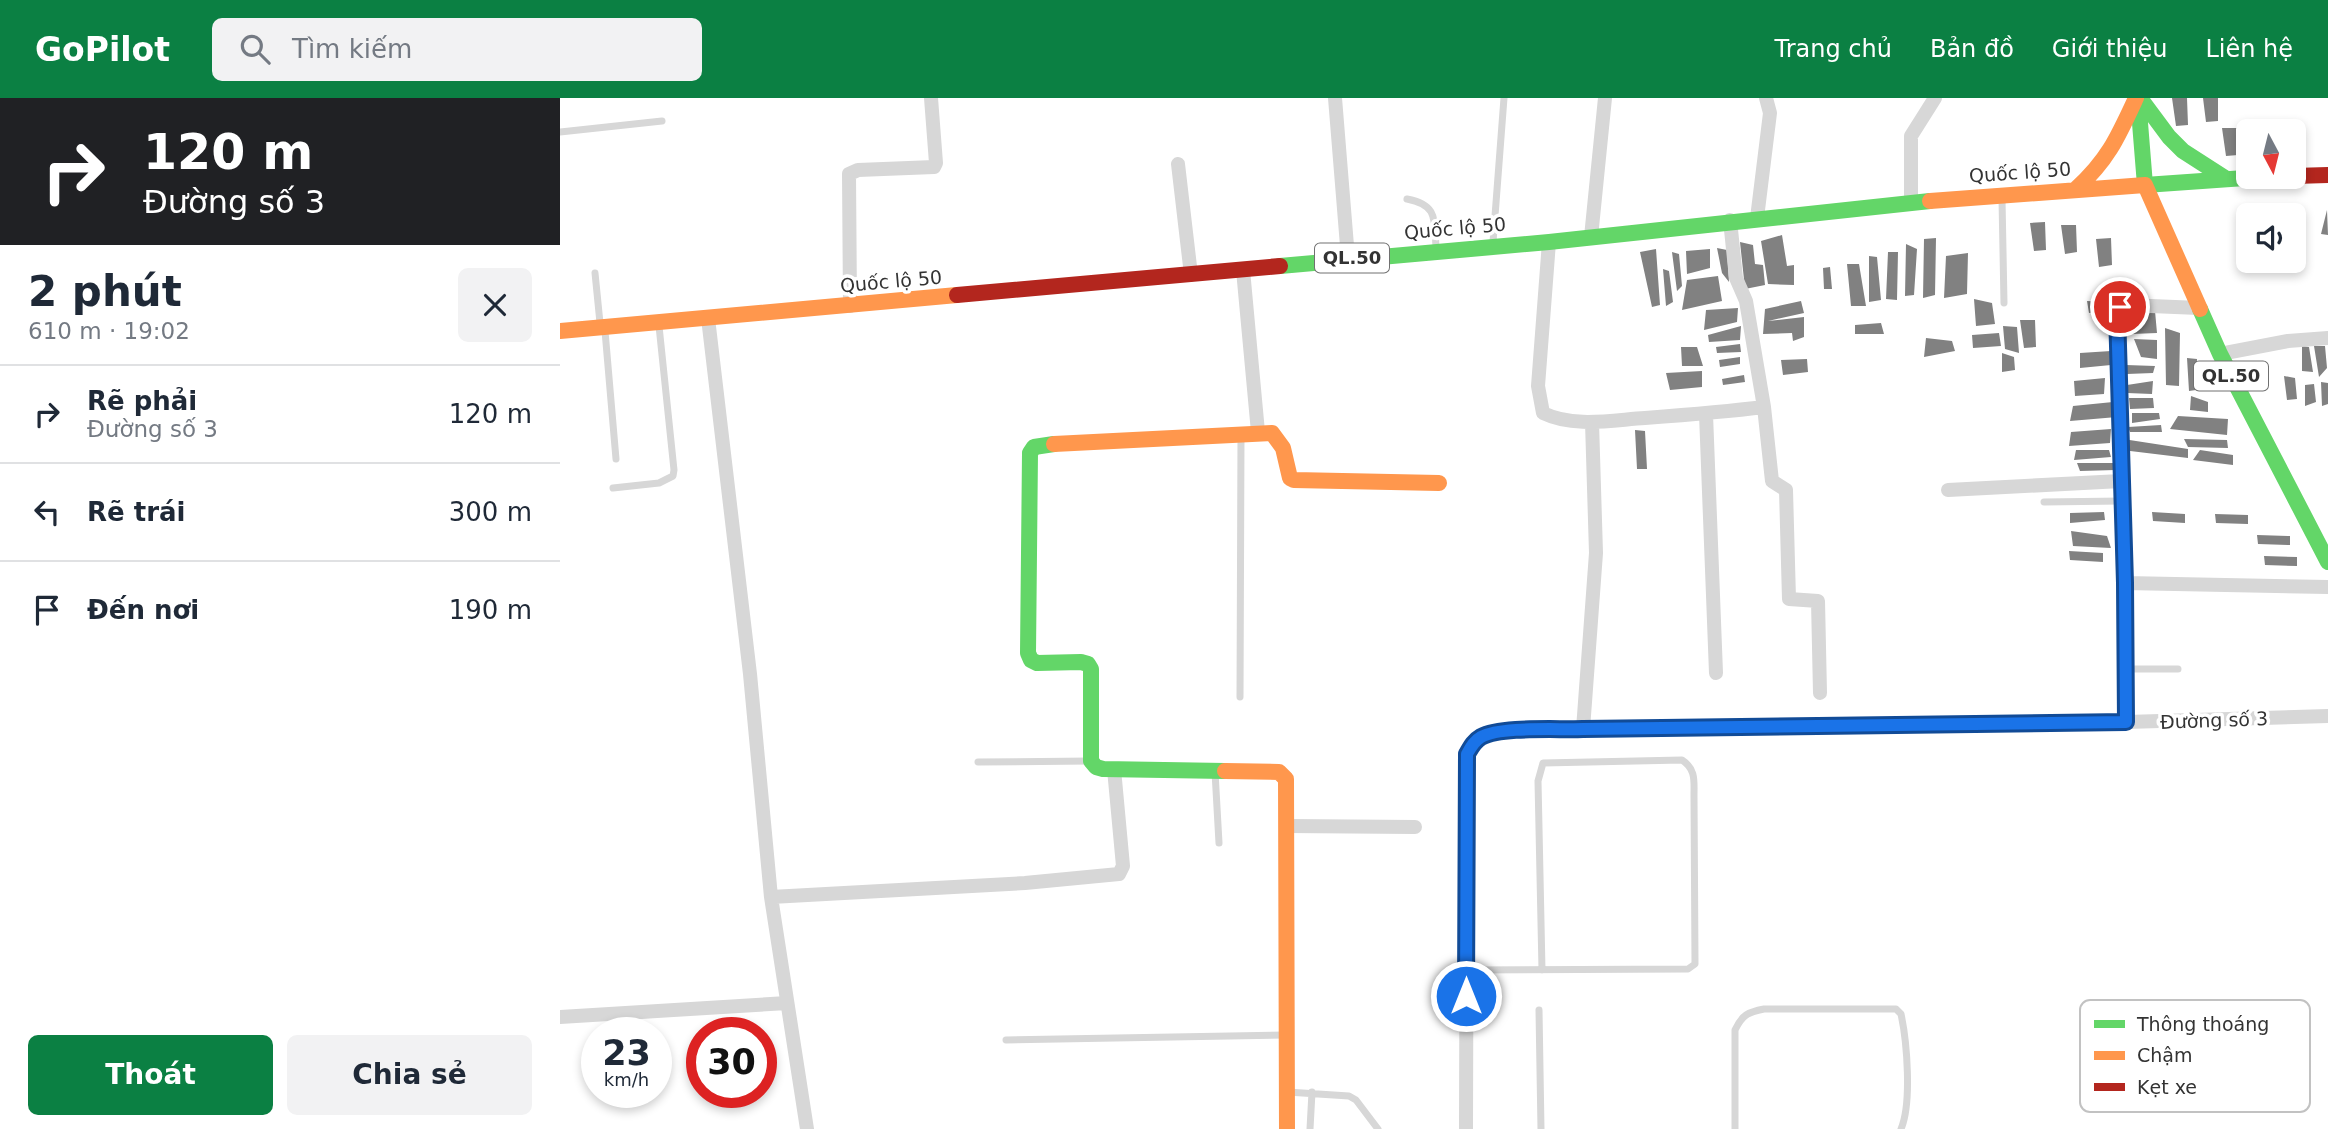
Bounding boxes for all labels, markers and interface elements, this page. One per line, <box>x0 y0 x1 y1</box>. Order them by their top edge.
search box <box>212 18 702 81</box>
text: GoPilot <box>35 30 170 69</box>
icon: search <box>236 30 274 68</box>
text: Tìm kiếm <box>292 34 412 64</box>
text: Trang chủ <box>1775 35 1892 63</box>
text: Bản đồ <box>1930 35 2014 63</box>
text: Giới thiệu <box>2052 35 2167 63</box>
text: Liên hệ <box>2205 35 2293 63</box>
north arrow <box>2236 119 2306 189</box>
map controls <box>2236 119 2306 273</box>
text: 120 m <box>143 124 313 181</box>
icon: right <box>28 126 119 217</box>
street label: Quốc lộ 50 <box>1968 157 2072 187</box>
text: Đường số 3 <box>143 183 325 221</box>
button: sound <box>2236 203 2306 273</box>
street label: Quốc lộ 50 <box>1403 213 1507 243</box>
road number: QL.50 <box>1315 244 1389 272</box>
street label: Quốc lộ 50 <box>839 266 943 296</box>
text: 2 phút <box>28 267 182 316</box>
button: close <box>458 268 532 342</box>
pin <box>2090 277 2150 337</box>
icon: arrive <box>2101 288 2139 326</box>
text: 610 m · 19:02 <box>28 318 190 344</box>
road number: QL.50 <box>2194 362 2268 390</box>
text: Rẽ phải <box>87 386 197 416</box>
icon: right <box>28 395 66 433</box>
text: 120 m <box>449 399 532 429</box>
text: Đường số 3 <box>87 416 218 442</box>
icon: left <box>28 493 66 531</box>
text: Rẽ trái <box>87 497 185 527</box>
text: 300 m <box>449 497 532 527</box>
icon: arrive <box>28 591 66 629</box>
text: Đến nơi <box>87 595 199 625</box>
text: 190 m <box>449 595 532 625</box>
street label: Đường số 3 <box>2160 707 2268 733</box>
position arrow <box>1429 959 1503 1033</box>
legend <box>2080 1000 2310 1112</box>
text: Thông thoáng <box>2136 1013 2269 1035</box>
speed limit sign: 30 <box>686 1017 777 1108</box>
text: 23 <box>602 1033 651 1073</box>
button: Thoát <box>28 1035 273 1115</box>
button: Chia sẻ <box>287 1035 532 1115</box>
text: Chậm <box>2137 1044 2192 1066</box>
text: km/h <box>604 1069 649 1090</box>
text: Kẹt xe <box>2137 1076 2197 1098</box>

